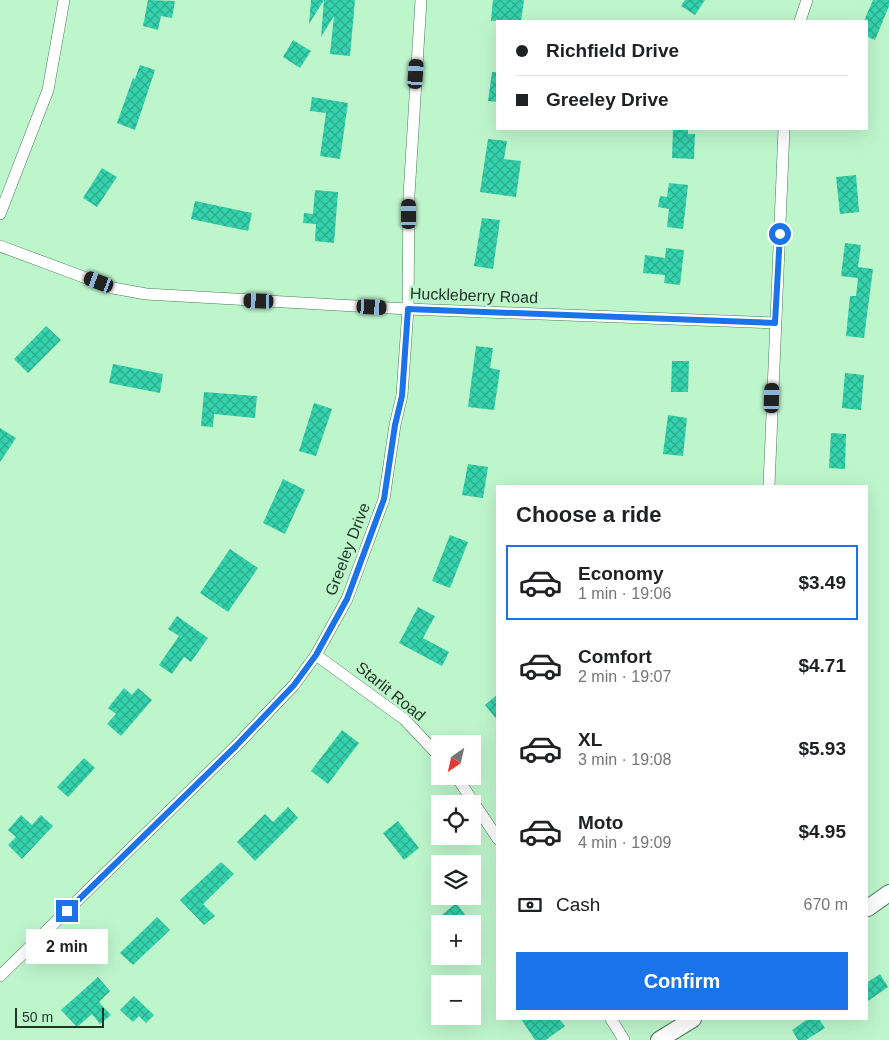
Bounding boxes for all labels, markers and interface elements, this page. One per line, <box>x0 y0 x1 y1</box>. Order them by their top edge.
text: Richfield Drive <box>546 40 679 61</box>
car <box>407 59 424 89</box>
text: Greeley Drive <box>546 89 669 110</box>
car <box>401 199 416 229</box>
route start <box>769 223 791 245</box>
car <box>82 270 115 294</box>
street label: Huckleberry Road <box>410 285 538 306</box>
car <box>243 293 274 309</box>
car <box>356 299 387 315</box>
car <box>763 383 780 413</box>
street label: Greeley Drive <box>322 500 373 598</box>
text: Choose a ride <box>516 502 661 527</box>
icon: car <box>518 560 563 605</box>
text: Economy <box>578 563 664 584</box>
text: $3.49 <box>798 572 846 593</box>
text: 1 min · 19:06 <box>578 585 671 602</box>
icon: car <box>518 643 563 688</box>
text: Comfort <box>578 646 652 667</box>
text: $4.71 <box>798 655 846 676</box>
street label: Starlit Road <box>353 658 429 724</box>
text: 2 min · 19:07 <box>578 668 671 685</box>
icon: car <box>518 726 563 771</box>
text: XL <box>578 729 602 750</box>
north arrow <box>431 735 481 785</box>
map controls <box>431 735 481 1025</box>
text: $5.93 <box>798 738 846 759</box>
text: 3 min · 19:08 <box>578 751 671 768</box>
button: locate <box>431 795 481 845</box>
icon: car <box>518 809 563 854</box>
text: Moto <box>578 812 623 833</box>
text: $4.95 <box>798 821 846 842</box>
text: 4 min · 19:09 <box>578 834 671 851</box>
button: layers <box>431 855 481 905</box>
icon: cash <box>516 891 544 919</box>
text: Cash <box>556 894 600 915</box>
text: 670 m <box>804 896 848 913</box>
route end <box>56 900 78 922</box>
button: + <box>431 915 481 965</box>
callout: 2 min <box>26 928 108 964</box>
text: 2 min <box>46 938 88 955</box>
button: Confirm <box>516 952 848 1010</box>
button: − <box>431 975 481 1025</box>
scale bar <box>15 1005 104 1028</box>
text: 50 m <box>22 1009 53 1025</box>

